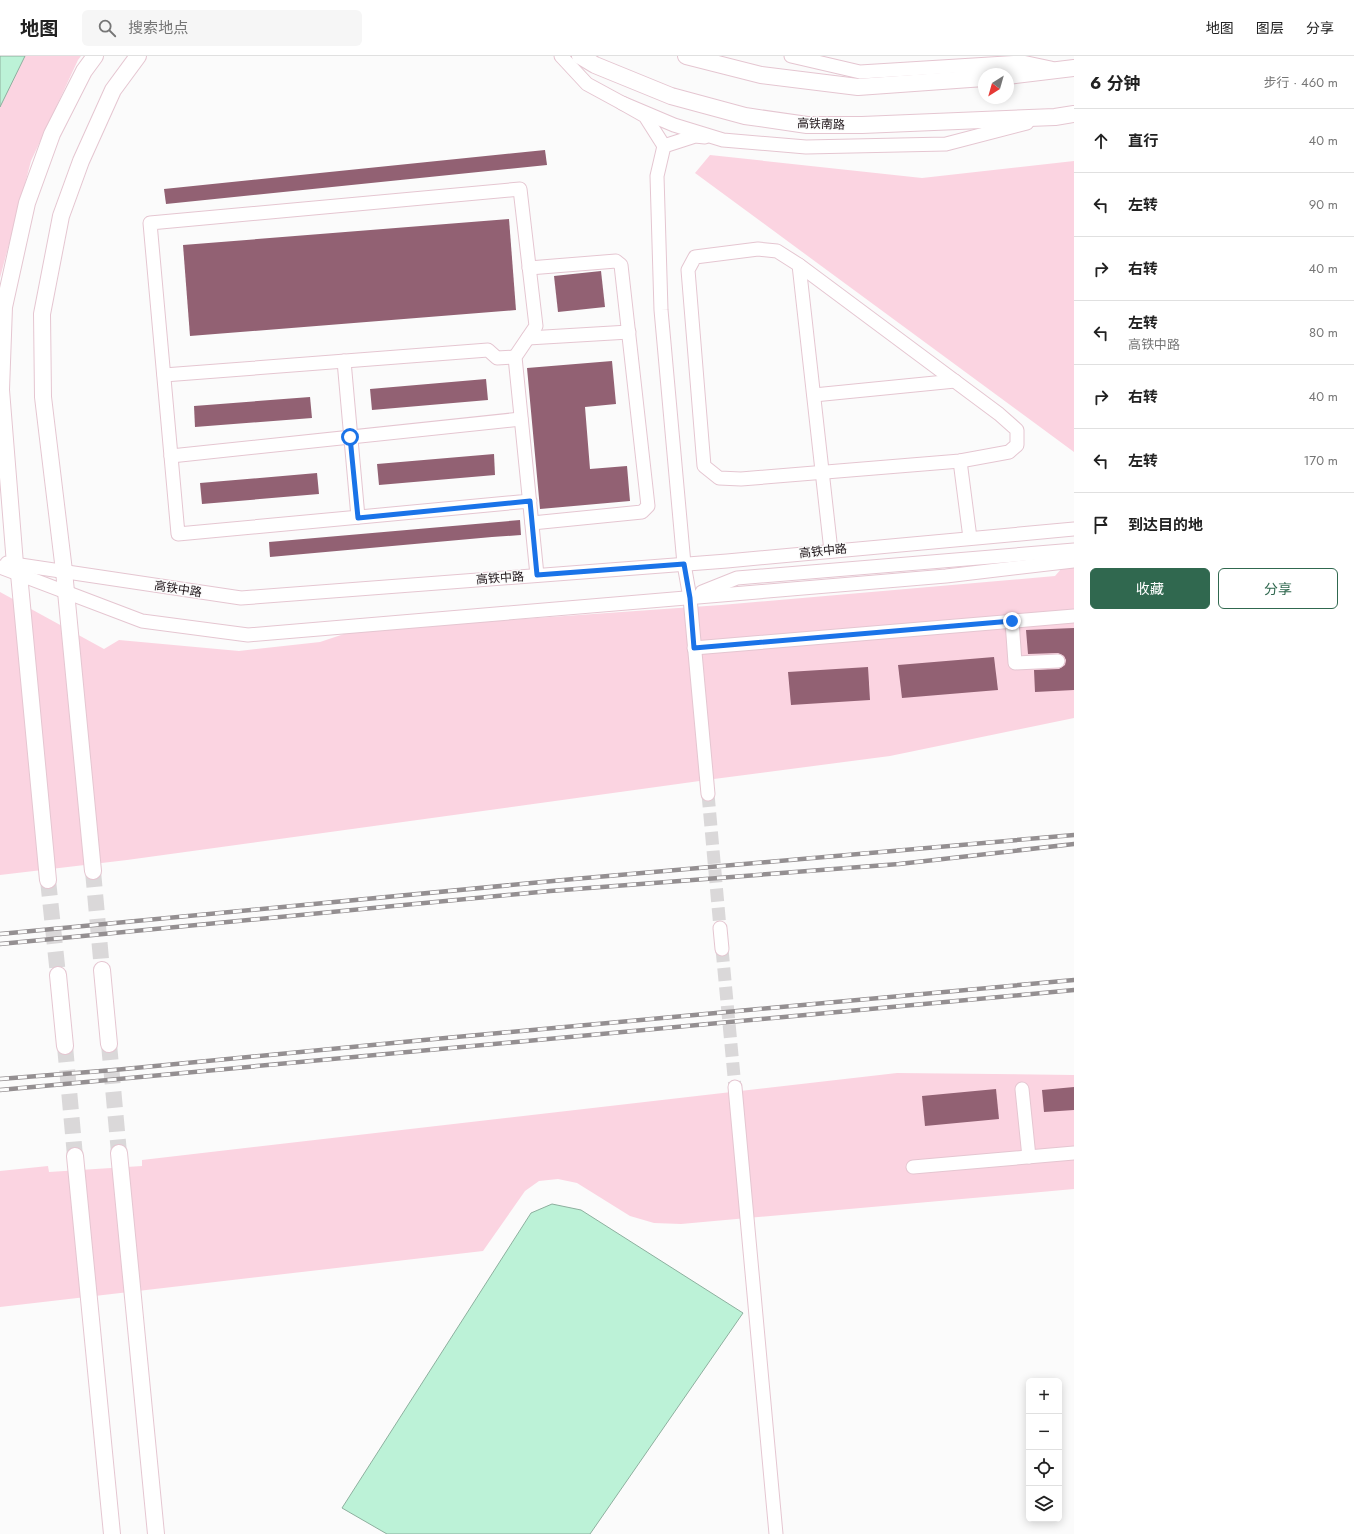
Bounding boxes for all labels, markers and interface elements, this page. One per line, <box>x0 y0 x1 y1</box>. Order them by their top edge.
search box <box>82 10 362 46</box>
text: 地图 <box>20 15 58 42</box>
icon: search <box>96 17 118 39</box>
text: 搜索地点 <box>128 17 188 39</box>
text: 地图 <box>1206 18 1234 38</box>
text: 图层 <box>1256 18 1284 38</box>
text: 分享 <box>1306 18 1334 38</box>
north arrow <box>978 68 1014 104</box>
text: 6 分钟 <box>1090 71 1140 95</box>
text: 步行 · 460 m <box>1263 73 1338 92</box>
street label: 高铁南路 <box>797 114 845 134</box>
icon: ahead <box>1090 130 1112 152</box>
text: 直行 <box>1128 130 1158 152</box>
text: 40 m <box>1309 131 1338 150</box>
icon: left <box>1090 194 1112 216</box>
text: 左转 <box>1128 194 1158 216</box>
text: 90 m <box>1309 195 1338 214</box>
icon: right <box>1090 258 1112 280</box>
text: 右转 <box>1128 258 1158 280</box>
text: 40 m <box>1309 259 1338 278</box>
text: 左转 <box>1128 312 1158 334</box>
icon: left <box>1090 322 1112 344</box>
text: 80 m <box>1309 323 1338 342</box>
text: 高铁中路 <box>1128 335 1180 354</box>
icon: right <box>1090 386 1112 408</box>
text: 右转 <box>1128 386 1158 408</box>
text: 40 m <box>1309 387 1338 406</box>
route start <box>341 428 359 446</box>
icon: left <box>1090 450 1112 472</box>
text: 左转 <box>1128 450 1158 472</box>
text: 170 m <box>1303 451 1338 470</box>
icon: arrive <box>1090 514 1112 536</box>
text: 到达目的地 <box>1128 514 1203 536</box>
street label: 高铁中路 <box>798 540 848 562</box>
street label: 高铁中路 <box>475 567 525 589</box>
button: 收藏 <box>1090 568 1210 609</box>
button: 分享 <box>1218 568 1338 609</box>
street label: 高铁中路 <box>153 576 203 602</box>
route end <box>1003 612 1021 630</box>
map controls <box>1026 1378 1062 1522</box>
button: + <box>1026 1378 1062 1414</box>
button: − <box>1026 1414 1062 1450</box>
button: locate <box>1026 1450 1062 1486</box>
button: layers <box>1026 1486 1062 1522</box>

